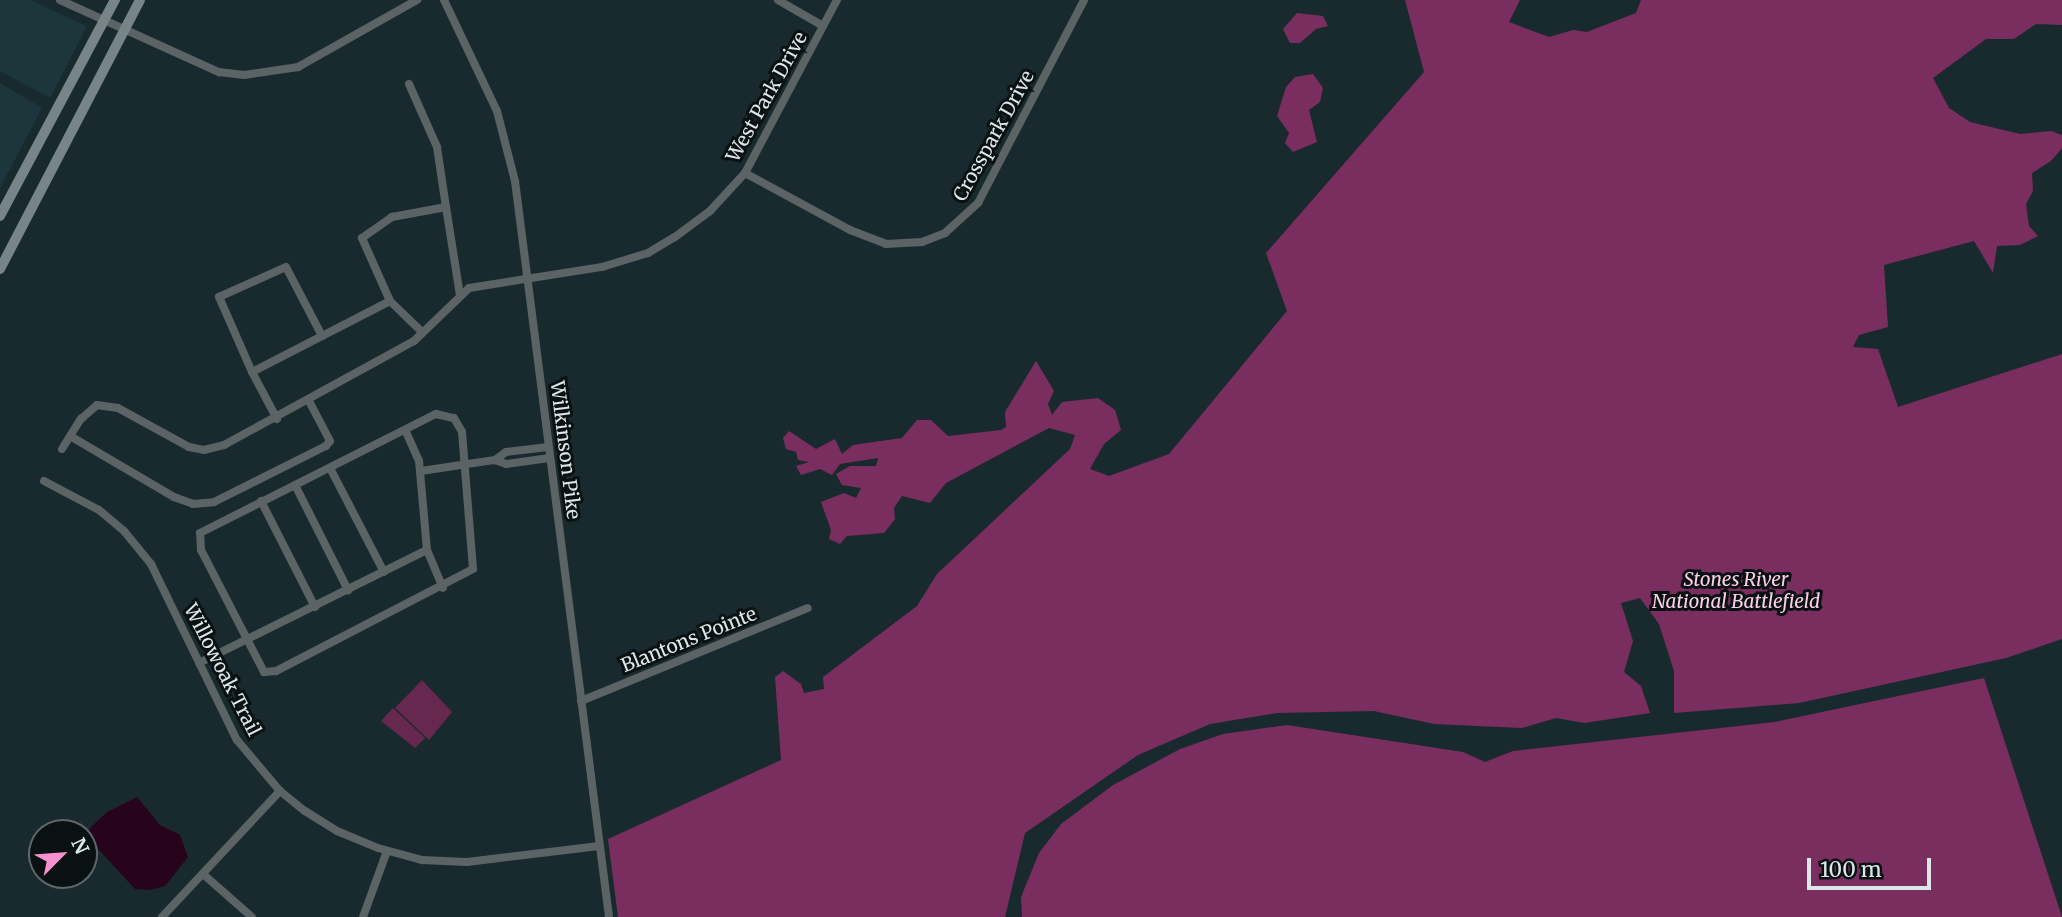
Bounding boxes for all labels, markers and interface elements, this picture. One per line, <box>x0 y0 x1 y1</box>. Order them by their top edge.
street label: West Park Drive <box>722 28 812 166</box>
street label: Crosspark Drive <box>949 67 1039 205</box>
street label: Wilkinson Pike <box>545 380 585 520</box>
park label: Stones River National Battlefield <box>1652 569 1820 613</box>
street label: Willowoak Trail <box>179 600 265 740</box>
street label: Blantons Pointe <box>618 602 760 678</box>
north arrow <box>28 819 98 889</box>
text: N <box>66 834 94 858</box>
scale bar <box>1810 844 1934 888</box>
text: 100 m <box>1820 856 1882 883</box>

